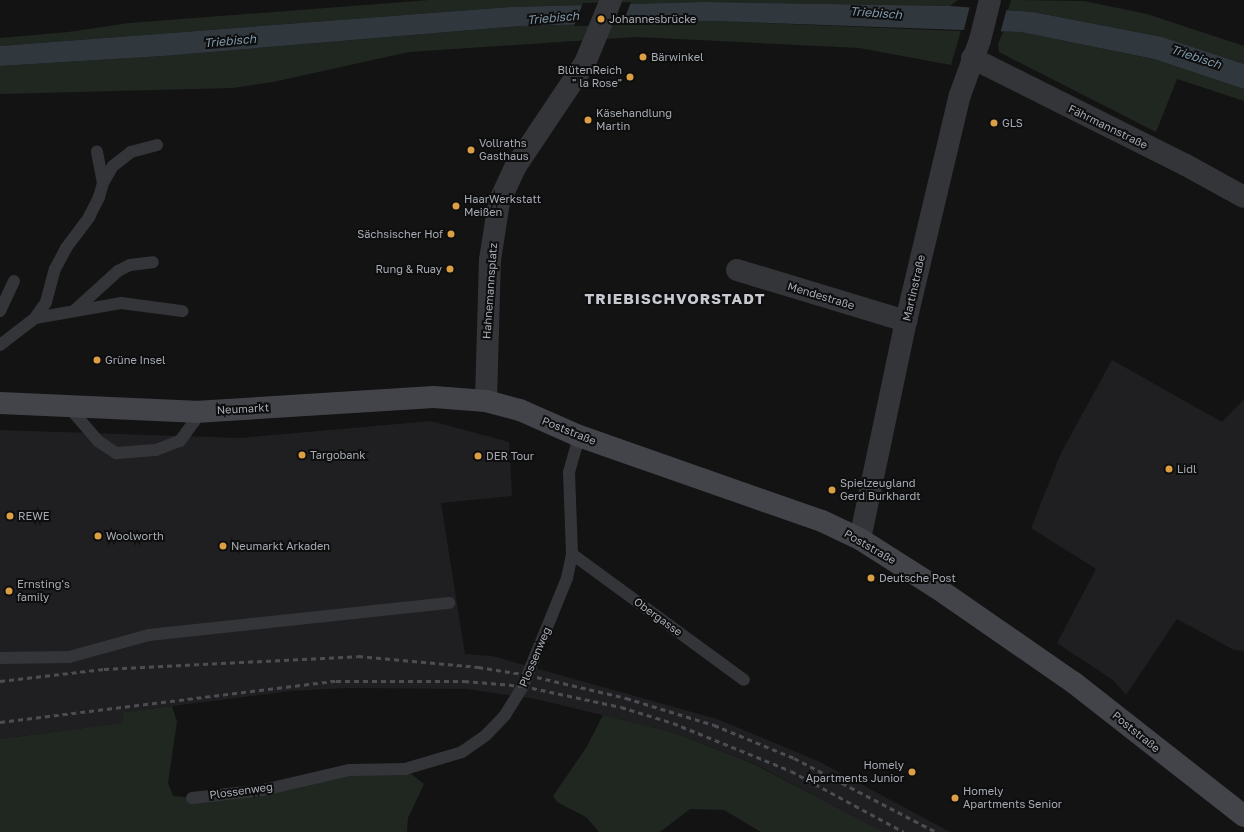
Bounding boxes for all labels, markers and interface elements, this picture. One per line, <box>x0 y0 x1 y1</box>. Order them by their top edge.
water label: Triebisch <box>850 4 902 22</box>
water label: Triebisch <box>526 9 580 27</box>
place label: Johannesbrücke <box>609 12 697 26</box>
marker: Johannesbrücke <box>596 14 606 24</box>
water label: Triebisch <box>203 32 257 50</box>
water label: Triebisch <box>1169 42 1223 72</box>
place label: Bärwinkel <box>651 50 704 64</box>
marker: Bärwinkel <box>638 52 648 62</box>
place label: BlütenReich " la Rose" <box>557 64 622 90</box>
marker: BlütenReich " la Rose" <box>625 72 635 82</box>
street label: Fährmannstraße <box>1066 102 1150 152</box>
place label: Käsehandlung Martin <box>596 107 672 133</box>
marker: Käsehandlung Martin <box>583 115 593 125</box>
place label: GLS <box>1002 116 1023 130</box>
marker: GLS <box>989 118 999 128</box>
place label: Vollraths Gasthaus <box>479 137 529 163</box>
marker: Vollraths Gasthaus <box>466 145 476 155</box>
place label: HaarWerkstatt Meißen <box>464 193 541 219</box>
marker: HaarWerkstatt Meißen <box>451 201 461 211</box>
place label: Sächsischer Hof <box>357 227 443 241</box>
marker: Sächsischer Hof <box>446 229 456 239</box>
street label: Hahnemannsplatz <box>480 242 500 340</box>
street label: Martinstraße <box>900 254 928 322</box>
place label: Rung & Ruay <box>376 262 442 276</box>
marker: Rung & Ruay <box>445 264 455 274</box>
street label: Mendestraße <box>786 280 856 312</box>
district label: TRIEBISCHVORSTADT <box>584 290 766 308</box>
place label: Grüne Insel <box>105 353 166 367</box>
marker: Grüne Insel <box>92 355 102 365</box>
street label: Neumarkt <box>216 401 270 417</box>
street label: Poststraße <box>540 414 598 448</box>
place label: Targobank <box>310 448 366 462</box>
place label: DER Tour <box>486 449 534 463</box>
marker: Targobank <box>297 450 307 460</box>
marker: DER Tour <box>473 451 483 461</box>
place label: Lidl <box>1177 462 1197 476</box>
marker: Lidl <box>1164 464 1174 474</box>
place label: Spielzeugland Gerd Burkhardt <box>840 477 921 503</box>
marker: Spielzeugland Gerd Burkhardt <box>827 485 837 495</box>
place label: REWE <box>18 509 49 523</box>
marker: REWE <box>5 511 15 521</box>
street label: Poststraße <box>842 527 898 567</box>
place label: Woolworth <box>106 529 164 543</box>
marker: Woolworth <box>93 531 103 541</box>
place label: Neumarkt Arkaden <box>231 539 330 553</box>
marker: Neumarkt Arkaden <box>218 541 228 551</box>
place label: Deutsche Post <box>879 571 956 585</box>
marker: Deutsche Post <box>866 573 876 583</box>
place label: Ernsting's family <box>17 578 70 604</box>
marker: Ernsting's family <box>4 586 14 596</box>
street label: Obergasse <box>631 595 685 639</box>
street label: Plossenweg <box>516 625 554 689</box>
street label: Poststraße <box>1110 709 1162 755</box>
place label: Homely Apartments Junior <box>806 759 904 785</box>
marker: Homely Apartments Junior <box>907 767 917 777</box>
street label: Plossenweg <box>208 780 274 802</box>
place label: Homely Apartments Senior <box>963 785 1062 811</box>
marker: Homely Apartments Senior <box>950 793 960 803</box>

